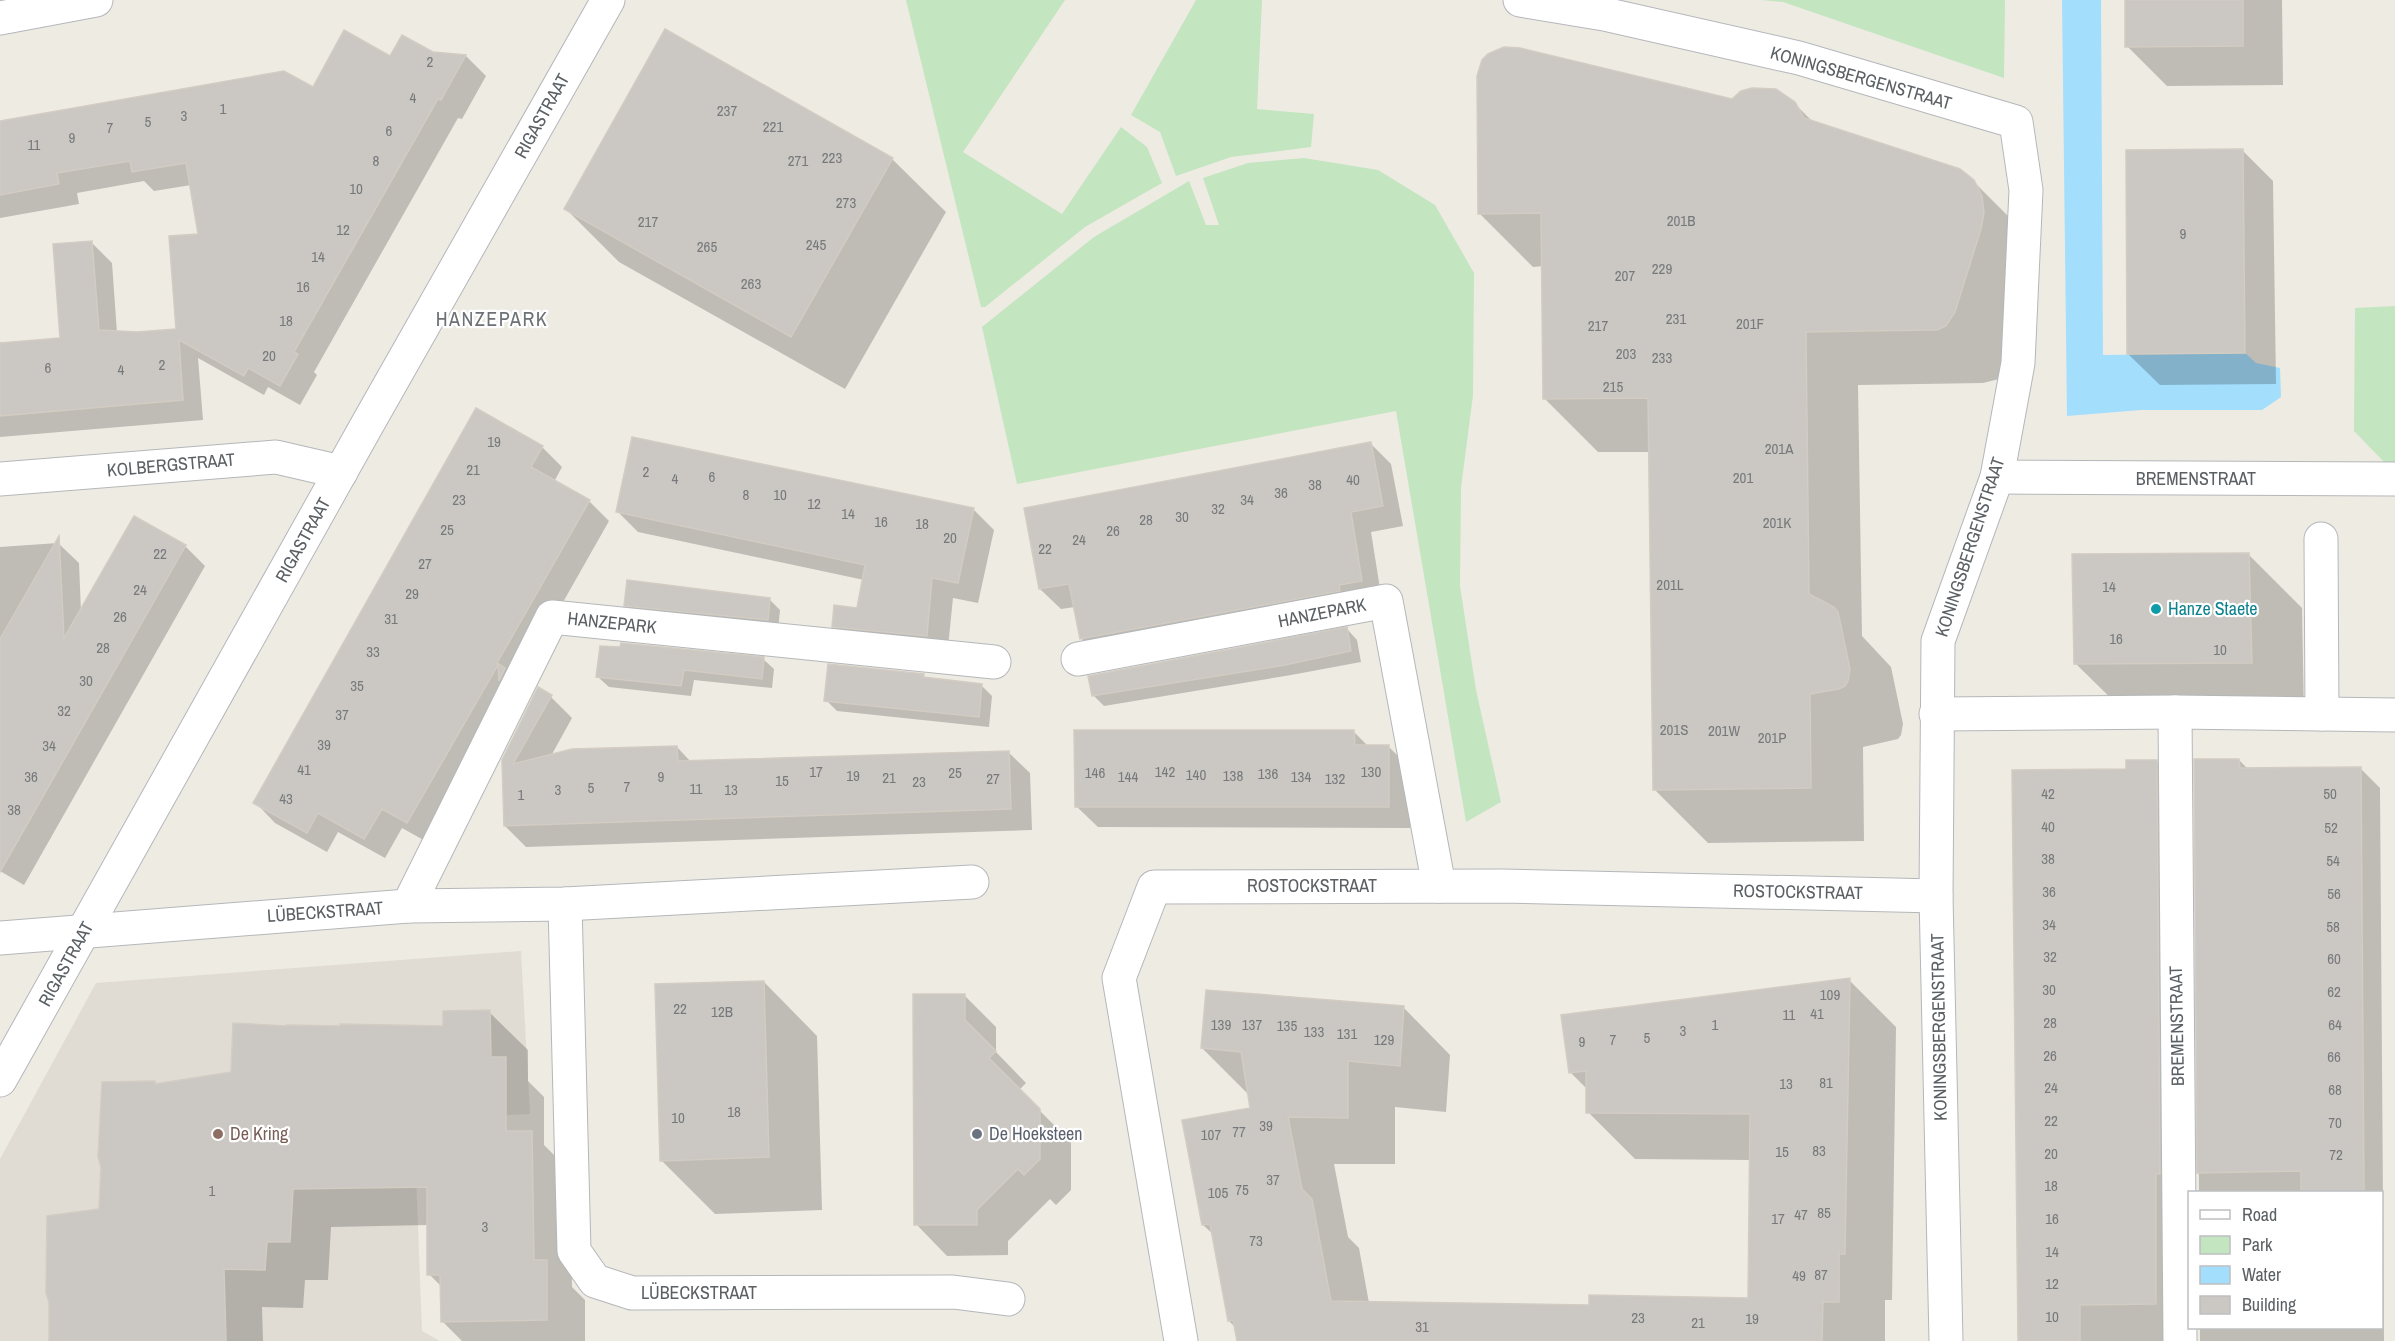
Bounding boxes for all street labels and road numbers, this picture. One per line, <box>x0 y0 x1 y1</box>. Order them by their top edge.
street label: KONINGSBERGENSTRAAT <box>1768 40 1955 115</box>
street label: RIGASTRAAT <box>508 69 575 163</box>
street label: KOLBERGSTRAAT <box>106 446 236 483</box>
street label: KONINGSBERGENSTRAAT <box>1929 454 2010 640</box>
street label: BREMENSTRAAT <box>2136 466 2256 491</box>
street label: RIGASTRAAT <box>269 493 336 587</box>
street label: HANZEPARK <box>1276 592 1368 633</box>
street label: HANZEPARK <box>566 605 658 640</box>
street label: ROSTOCKSTRAAT <box>1247 873 1377 898</box>
street label: ROSTOCKSTRAAT <box>1733 878 1863 905</box>
street label: LÜBECKSTRAAT <box>266 895 384 928</box>
street label: RIGASTRAAT <box>32 917 99 1011</box>
street label: KONINGSBERGENSTRAAT <box>1924 933 1953 1121</box>
street label: BREMENSTRAAT <box>2163 966 2190 1086</box>
street label: LÜBECKSTRAAT <box>641 1280 757 1305</box>

